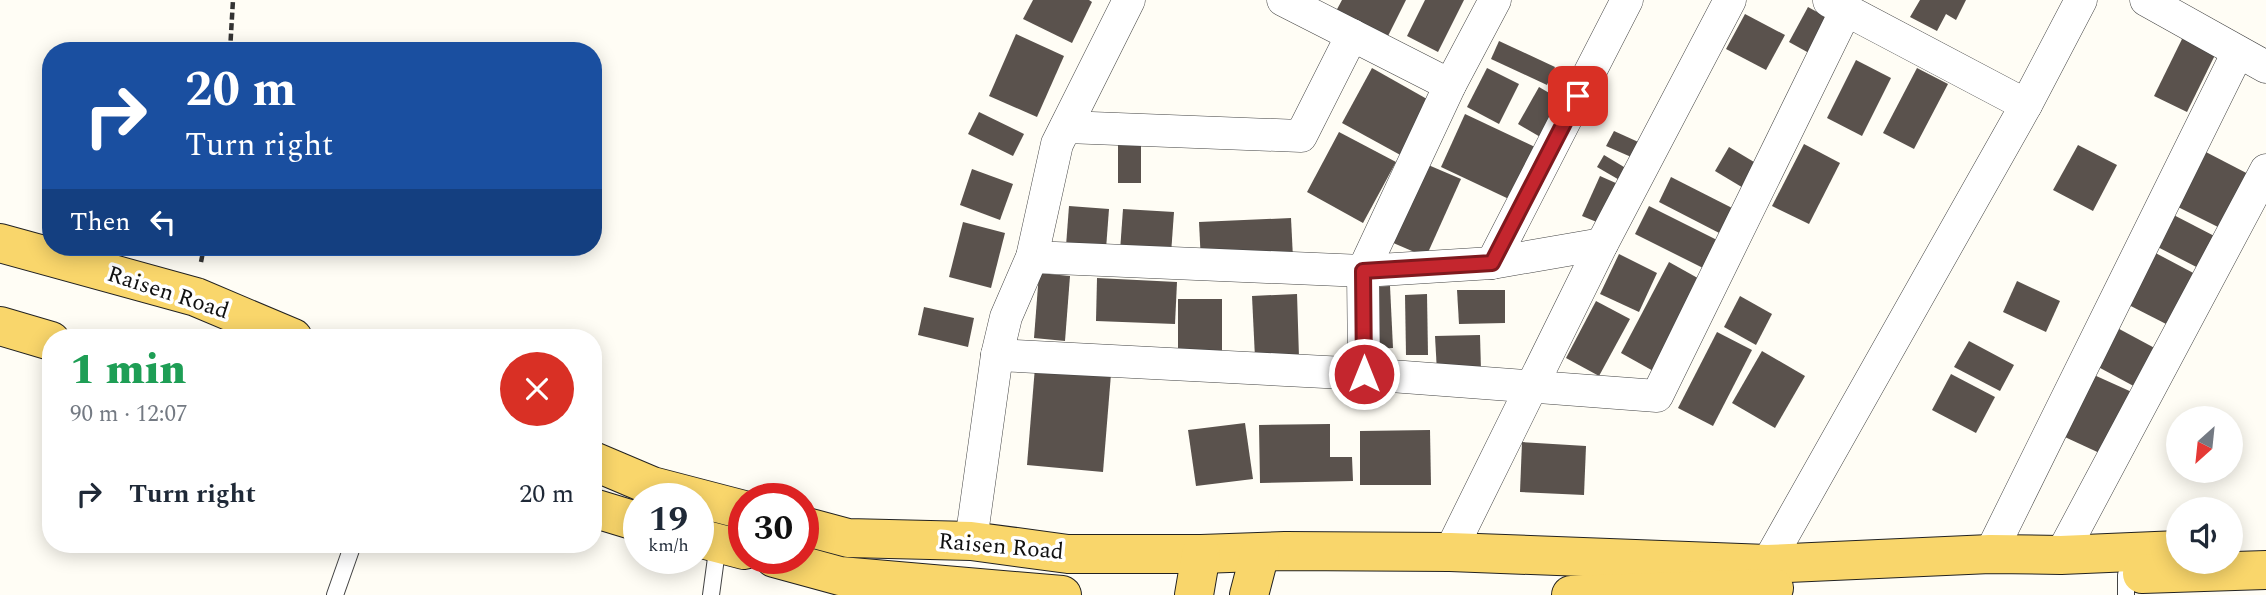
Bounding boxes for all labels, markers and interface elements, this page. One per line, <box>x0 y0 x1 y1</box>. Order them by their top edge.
text: 20 m <box>185 53 296 128</box>
pin <box>1548 66 1608 126</box>
icon: right <box>70 70 161 161</box>
icon: arrive <box>1559 77 1597 115</box>
text: Turn right <box>185 121 333 170</box>
text: Then <box>70 202 130 242</box>
icon: left <box>144 203 182 241</box>
street label: Raisen Road <box>103 257 233 329</box>
position arrow <box>1327 337 1401 411</box>
text: 1 min <box>70 339 186 402</box>
button: close <box>500 352 574 426</box>
text: 90 m · 12:07 <box>70 397 188 432</box>
north arrow <box>2166 406 2244 483</box>
map controls <box>2166 406 2243 574</box>
text: Turn right <box>129 474 256 514</box>
text: 20 m <box>519 474 574 514</box>
icon: right <box>70 475 108 513</box>
speed limit sign: 30 <box>728 483 819 574</box>
text: 19 <box>649 493 688 546</box>
button: sound <box>2166 497 2243 574</box>
street label: Raisen Road <box>937 524 1065 570</box>
text: km/h <box>648 532 689 559</box>

